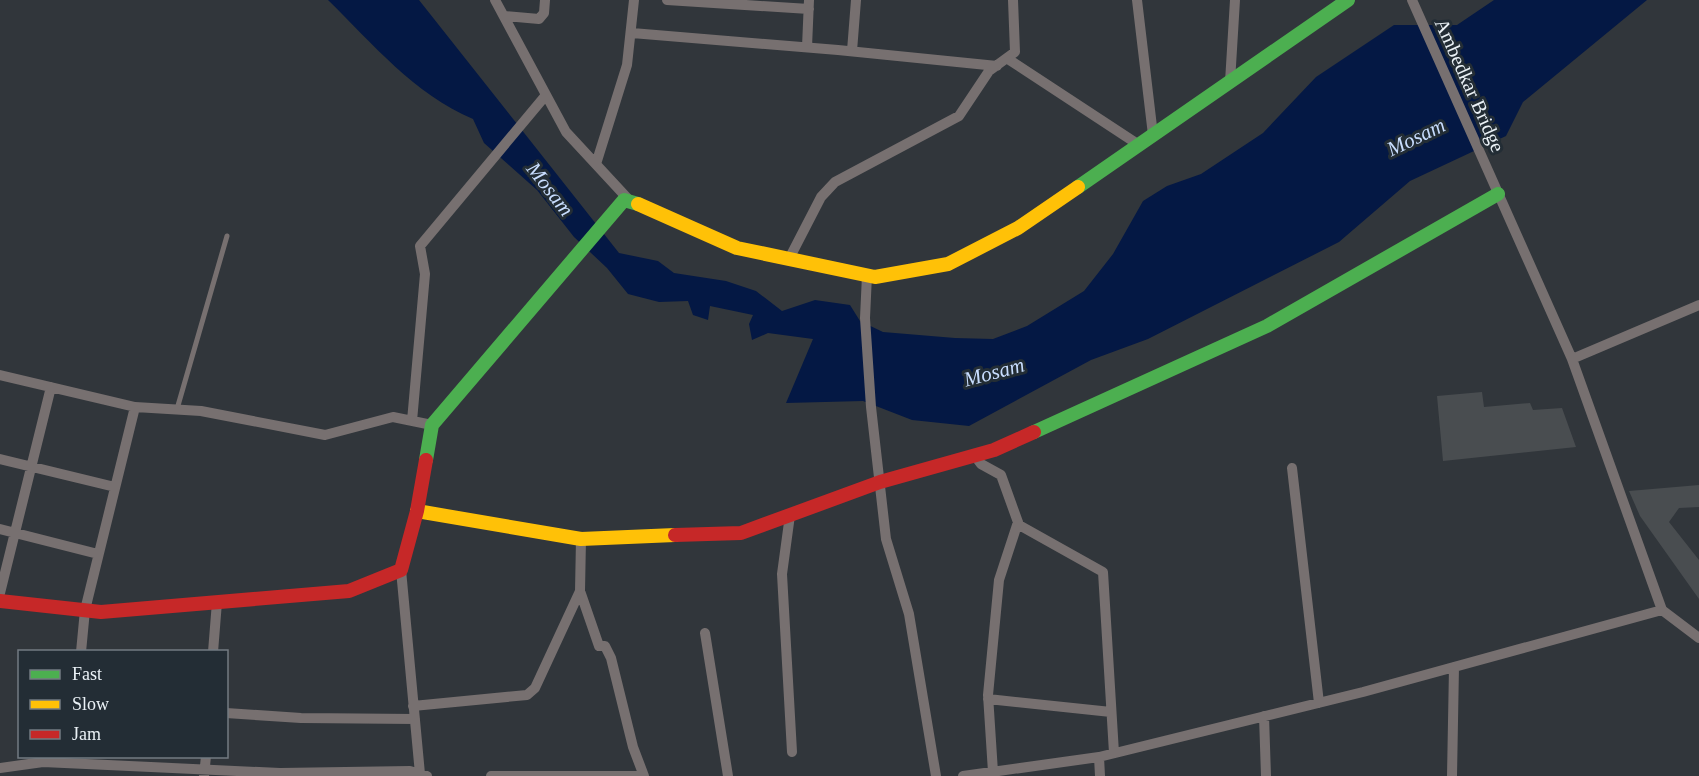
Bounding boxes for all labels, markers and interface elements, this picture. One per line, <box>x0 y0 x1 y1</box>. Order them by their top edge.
street label: Ambedkar Bridge <box>1430 15 1509 156</box>
water label: Mosam <box>1382 113 1449 162</box>
water label: Mosam <box>521 156 578 221</box>
water label: Mosam <box>960 352 1027 392</box>
legend <box>18 650 228 758</box>
text: Fast <box>72 664 102 684</box>
text: Slow <box>72 694 109 714</box>
text: Jam <box>72 724 101 744</box>

